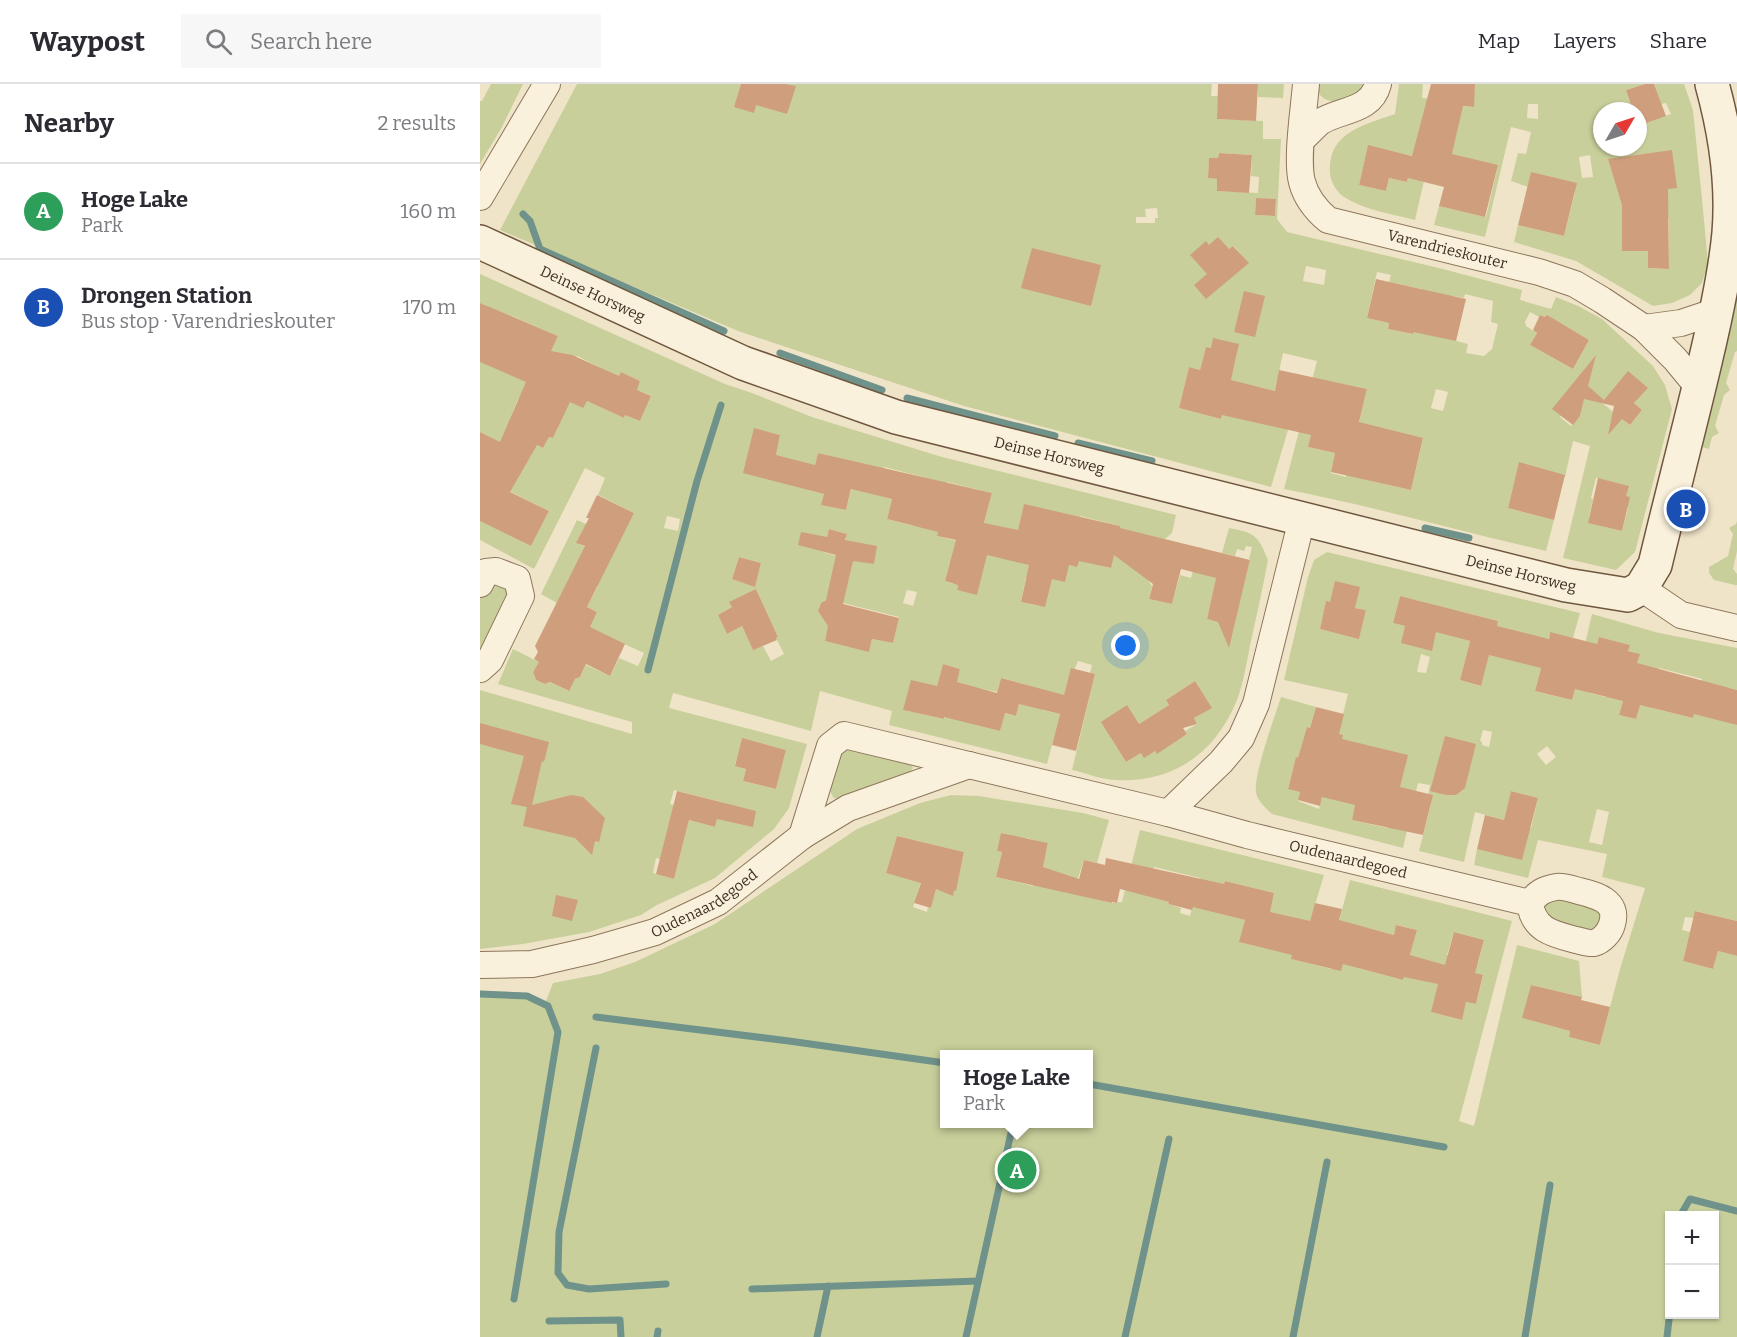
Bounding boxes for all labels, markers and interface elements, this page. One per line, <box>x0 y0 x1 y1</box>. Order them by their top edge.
search box <box>181 14 601 68</box>
text: Waypost <box>30 25 145 58</box>
icon: search <box>202 25 235 58</box>
text: Search here <box>250 28 372 55</box>
text: Map <box>1478 28 1520 54</box>
text: Layers <box>1553 28 1617 54</box>
text: Share <box>1650 28 1707 54</box>
north arrow <box>1593 102 1647 156</box>
text: Nearby <box>24 108 114 139</box>
text: 2 results <box>377 111 456 135</box>
text: Hoge Lake <box>81 186 188 213</box>
text: A <box>36 199 51 223</box>
text: 160 m <box>400 199 456 223</box>
text: Park <box>81 213 123 237</box>
street label: Varendrieskouter <box>1386 226 1509 273</box>
street label: Deinse Horsweg <box>537 262 648 326</box>
text: Drongen Station <box>81 282 252 309</box>
text: B <box>37 295 50 319</box>
text: 170 m <box>403 295 456 319</box>
text: Bus stop · Varendrieskouter <box>81 309 335 333</box>
street label: Deinse Horsweg <box>992 433 1107 478</box>
pin: B <box>1666 486 1706 532</box>
street label: Deinse Horsweg <box>1464 551 1577 596</box>
your location <box>1111 631 1140 660</box>
street label: Oudenaardegoed <box>1287 836 1409 882</box>
street label: Oudenaardegoed <box>648 866 761 942</box>
popup <box>940 1050 1093 1128</box>
text: Hoge Lake <box>963 1064 1070 1091</box>
text: Park <box>963 1091 1005 1115</box>
pin: A <box>998 1148 1036 1192</box>
map controls <box>1665 1211 1719 1319</box>
button: + <box>1665 1211 1719 1265</box>
button: − <box>1665 1265 1719 1319</box>

